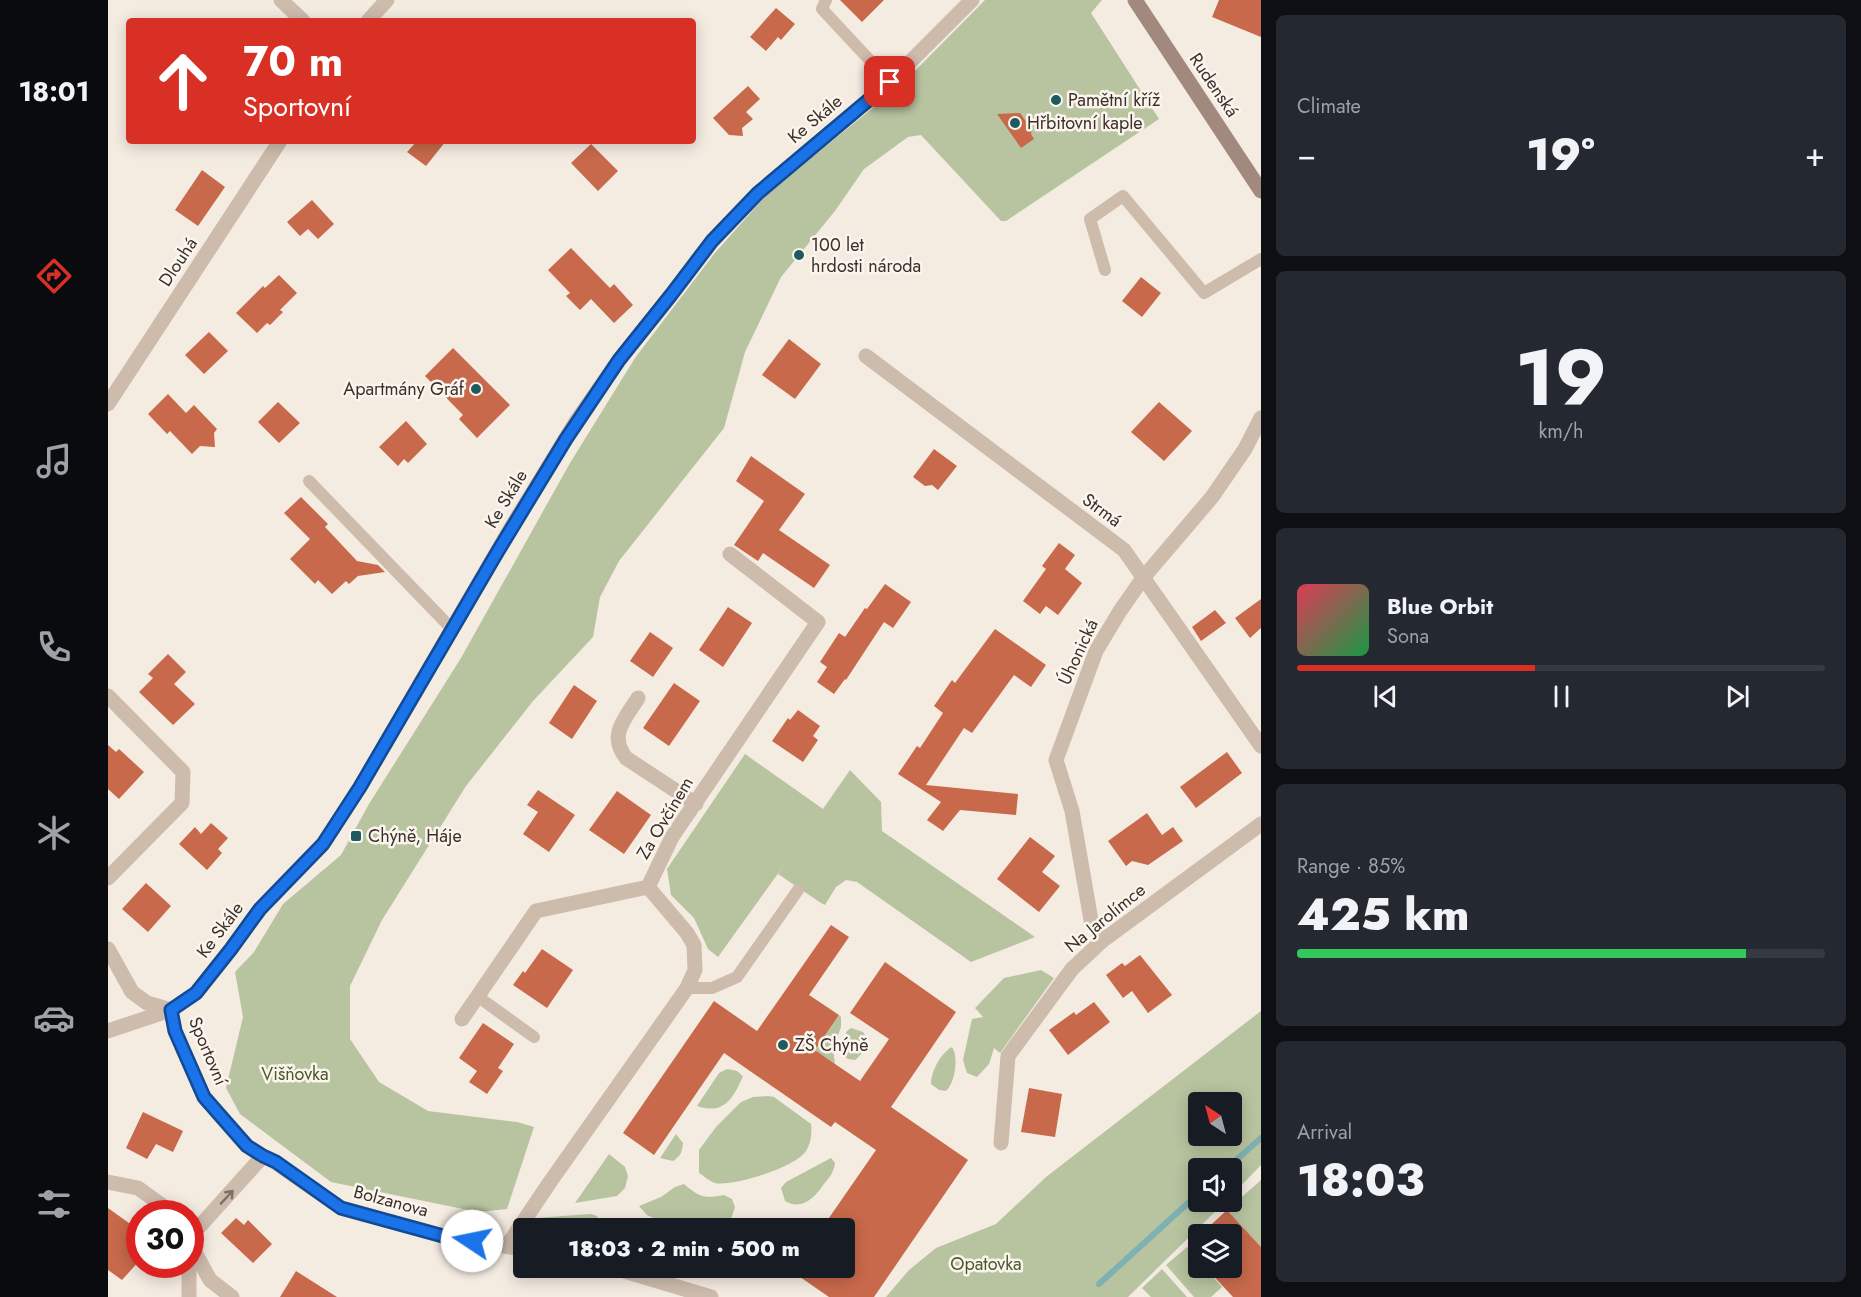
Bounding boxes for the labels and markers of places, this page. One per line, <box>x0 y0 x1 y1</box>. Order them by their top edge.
pin <box>864 56 915 107</box>
place label: Pamětní kříž <box>1068 87 1161 113</box>
marker: Pamětní kříž <box>1049 93 1063 107</box>
place label: Hřbitovní kaple <box>1027 110 1143 136</box>
marker: Hřbitovní kaple <box>1008 116 1022 130</box>
place label: 100 let hrdosti národa <box>811 232 921 279</box>
marker: 100 let hrdosti národa <box>792 248 806 262</box>
place label: Apartmány Gráf <box>343 376 465 402</box>
marker: Apartmány Gráf <box>469 382 483 396</box>
place label: Chýně, Háje <box>368 823 462 849</box>
marker: Chýně, Háje <box>349 829 363 843</box>
place label: ZŠ Chýně <box>795 1032 868 1058</box>
marker: ZŠ Chýně <box>776 1038 790 1052</box>

